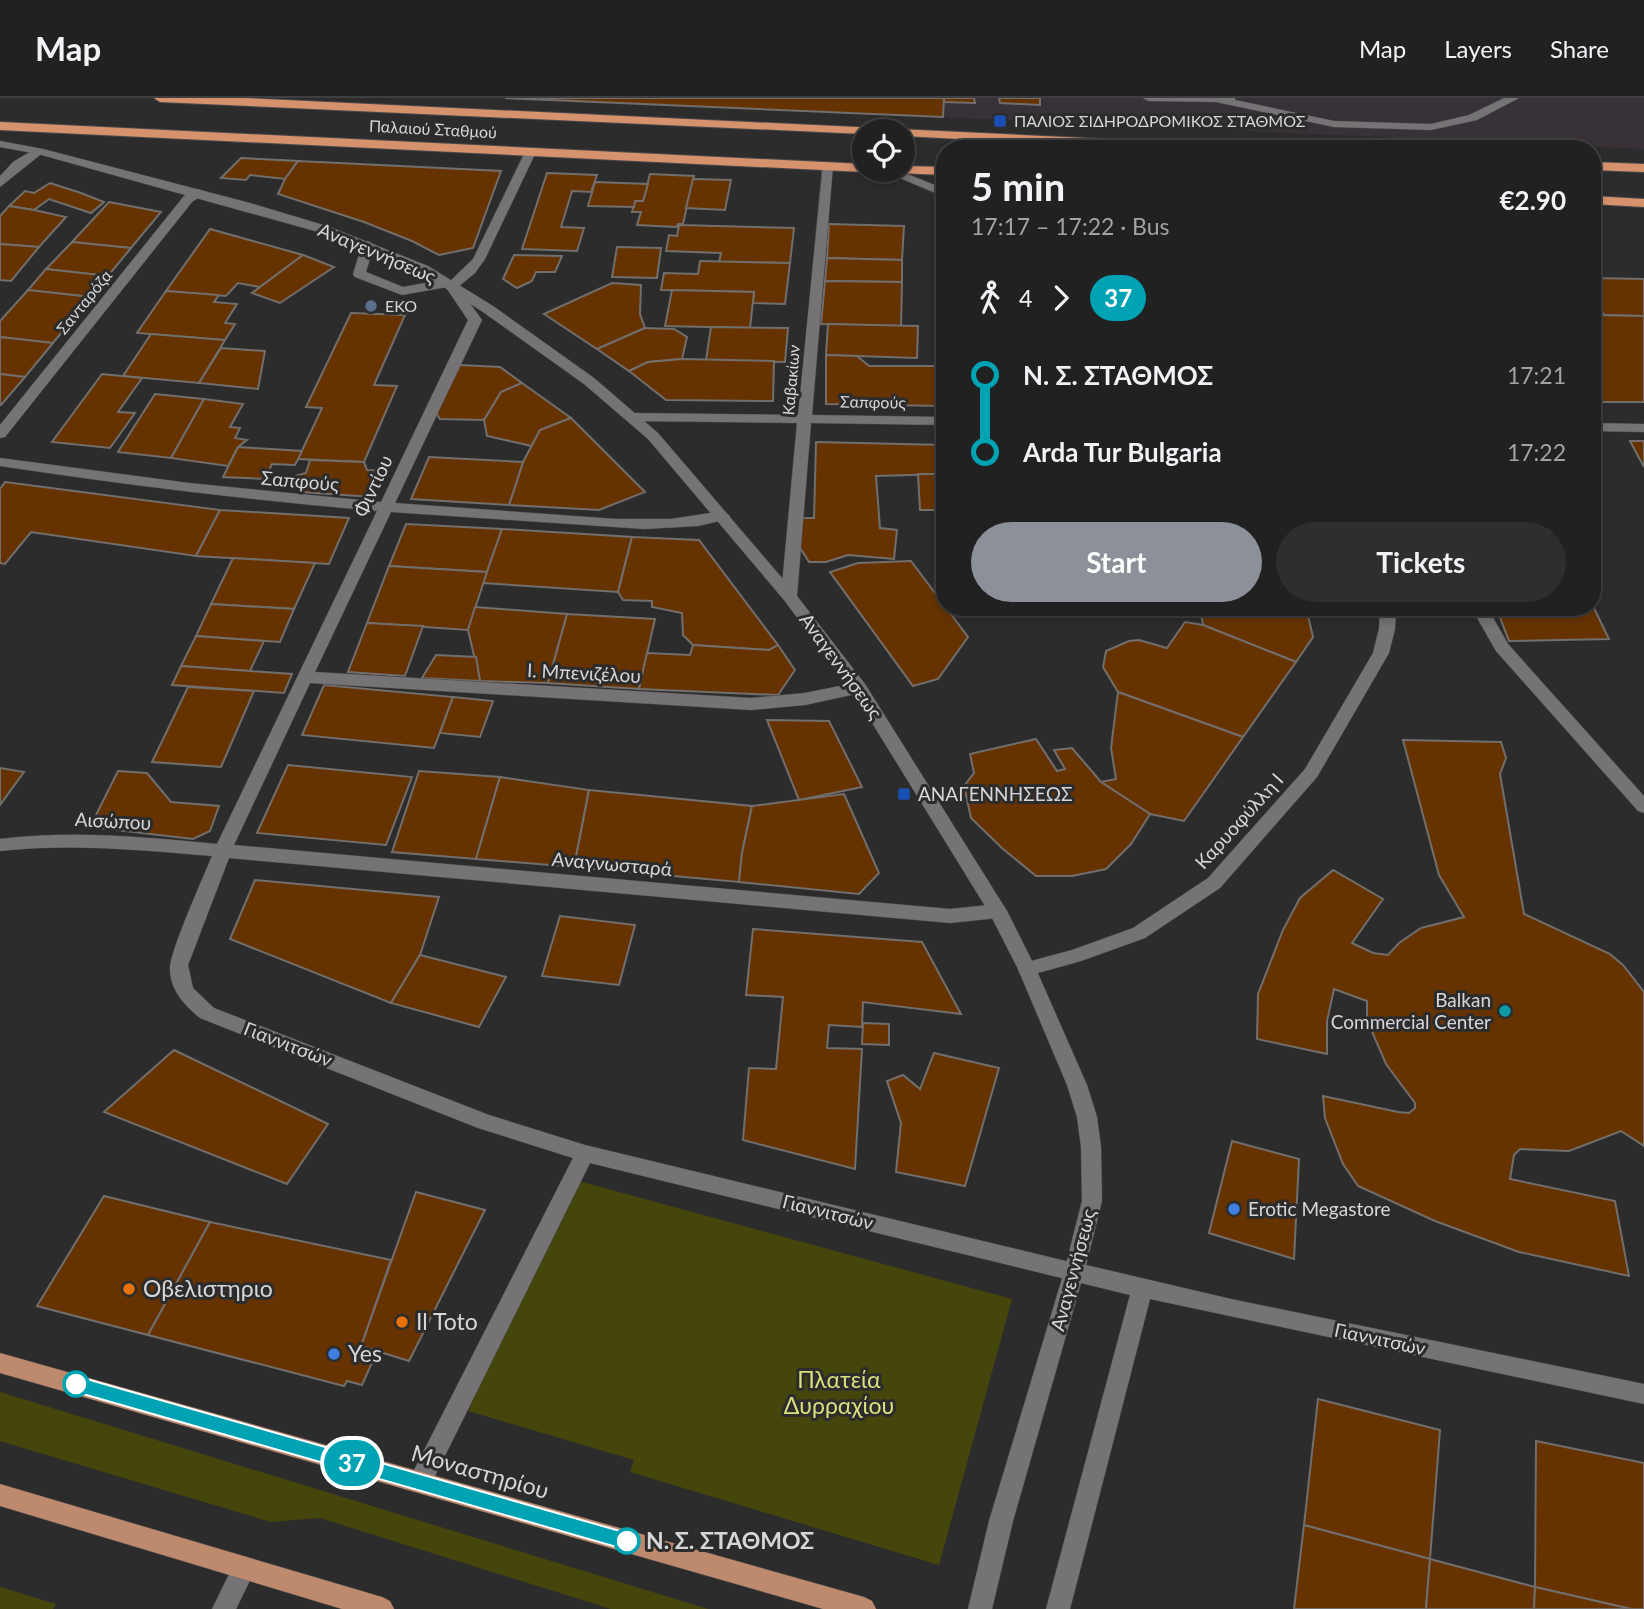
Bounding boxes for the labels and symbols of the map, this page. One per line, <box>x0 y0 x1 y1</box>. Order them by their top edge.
place label: ΠΑΛΙΟΣ ΣΙΔΗΡΟΔΡΟΜΙΚΟΣ ΣΤΑΘΜΟΣ <box>1014 111 1306 130</box>
marker: ΠΑΛΙΟΣ ΣΙΔΗΡΟΔΡΟΜΙΚΟΣ ΣΤΑΘΜΟΣ <box>992 113 1008 129</box>
street label: Παλαιού Σταθμού <box>369 116 498 141</box>
street label: Αναγεννήσεως <box>315 217 440 288</box>
street label: Σανταρόζα <box>52 265 116 338</box>
place label: EKO <box>385 296 417 315</box>
marker: EKO <box>363 298 379 314</box>
street label: Καβακίων <box>778 344 803 416</box>
street label: Σαπφούς <box>840 391 907 412</box>
street label: Φιντίου <box>348 451 397 520</box>
street label: Σαπφούς <box>260 466 340 495</box>
street label: Αναγεννήσεως <box>795 608 888 723</box>
street label: Ι. Μπενιζέλου <box>526 658 642 687</box>
street label: Καρυοφύλλη Ι <box>1190 768 1288 873</box>
place label: ΑΝΑΓΕΝΝΗΣΕΩΣ <box>918 782 1073 805</box>
marker: ΑΝΑΓΕΝΝΗΣΕΩΣ <box>896 786 912 802</box>
street label: Αισώπου <box>74 807 152 834</box>
street label: Αναγνωσταρά <box>551 847 674 880</box>
place label: Balkan Commercial Center <box>1331 988 1491 1033</box>
marker: Balkan Commercial Center <box>1497 1003 1513 1019</box>
street label: Γιαννιτσών <box>241 1016 336 1071</box>
street label: Γιαννιτσών <box>780 1189 876 1234</box>
place label: Erotic Megastore <box>1248 1197 1391 1220</box>
marker: Erotic Megastore <box>1226 1201 1242 1217</box>
street label: Αναγεννήσεως <box>1045 1206 1100 1333</box>
place label: Οβελιστηριο <box>143 1274 273 1302</box>
marker: Οβελιστηριο <box>121 1281 137 1297</box>
place label: Il Toto <box>416 1307 478 1335</box>
marker: Il Toto <box>394 1314 410 1330</box>
street label: Γιαννιτσών <box>1332 1318 1428 1359</box>
place label: Yes <box>348 1339 382 1367</box>
marker: Yes <box>326 1346 342 1362</box>
park label: Πλατεία Δυρραχίου <box>784 1365 894 1419</box>
unlabelled marker <box>63 1371 89 1397</box>
street label: Μοναστηρίου <box>408 1438 552 1504</box>
line badge: 37 <box>320 1440 384 1486</box>
place label: Ν. Σ. ΣΤΑΘΜΟΣ <box>646 1526 814 1554</box>
marker: Ν. Σ. ΣΤΑΘΜΟΣ <box>614 1528 640 1554</box>

